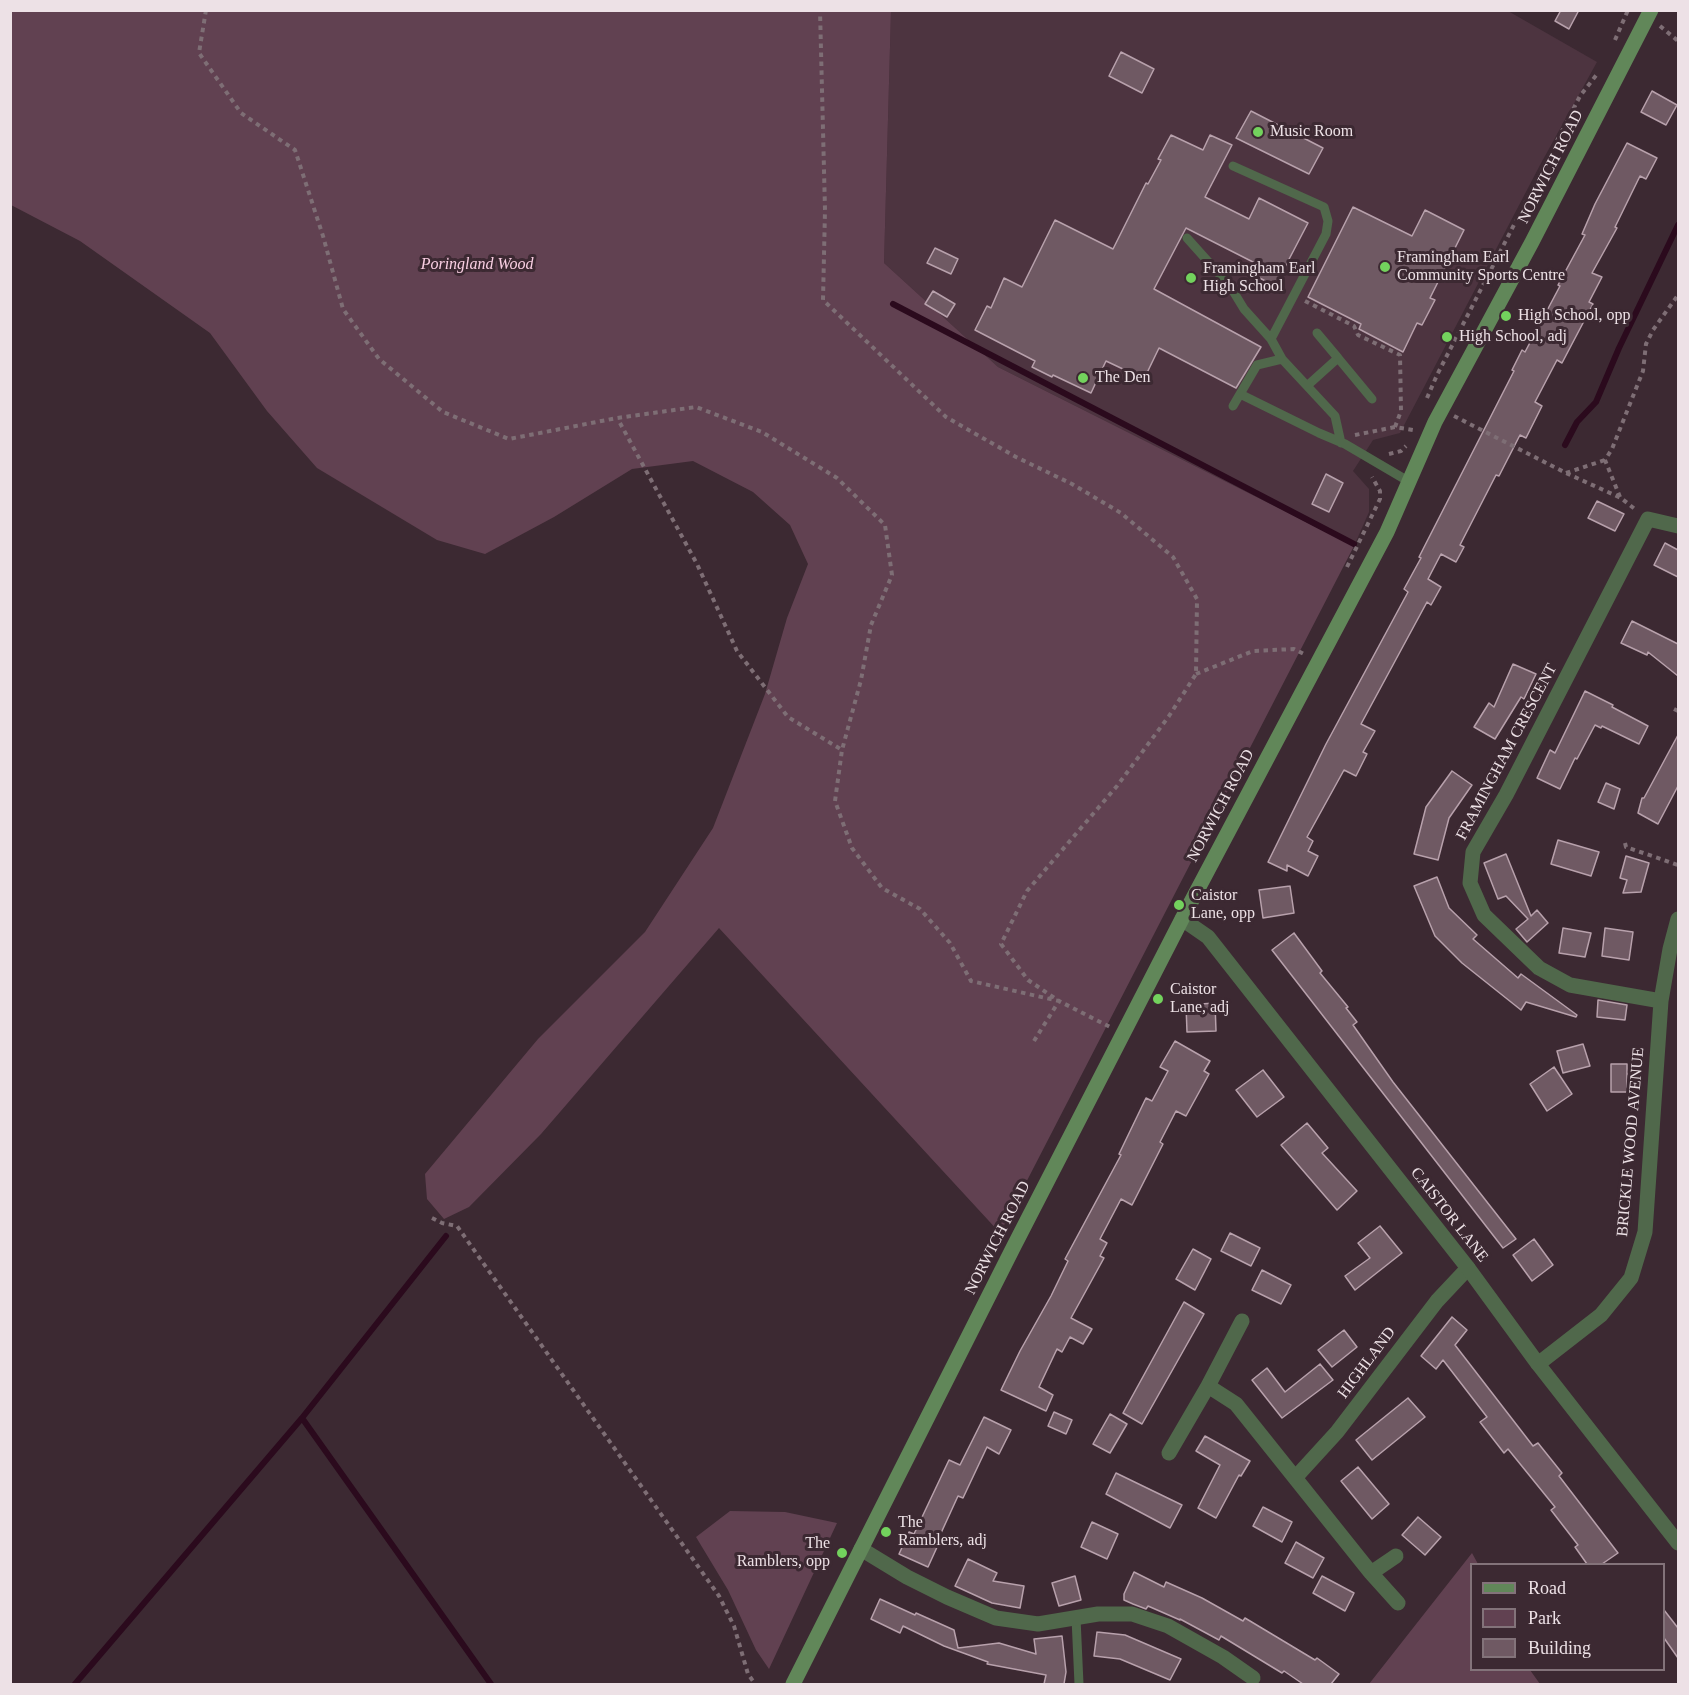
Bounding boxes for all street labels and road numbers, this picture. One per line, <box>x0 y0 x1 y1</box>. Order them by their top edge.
street label: NORWICH ROAD <box>1514 107 1588 227</box>
street label: FRAMINGHAM CRESCENT <box>1452 661 1562 843</box>
street label: NORWICH ROAD <box>1183 746 1259 866</box>
street label: BRICKLE WOOD AVENUE <box>1613 1047 1649 1237</box>
street label: CAISTOR LANE <box>1406 1164 1492 1266</box>
street label: NORWICH ROAD <box>961 1178 1035 1298</box>
street label: HIGHLAND <box>1334 1324 1400 1402</box>

